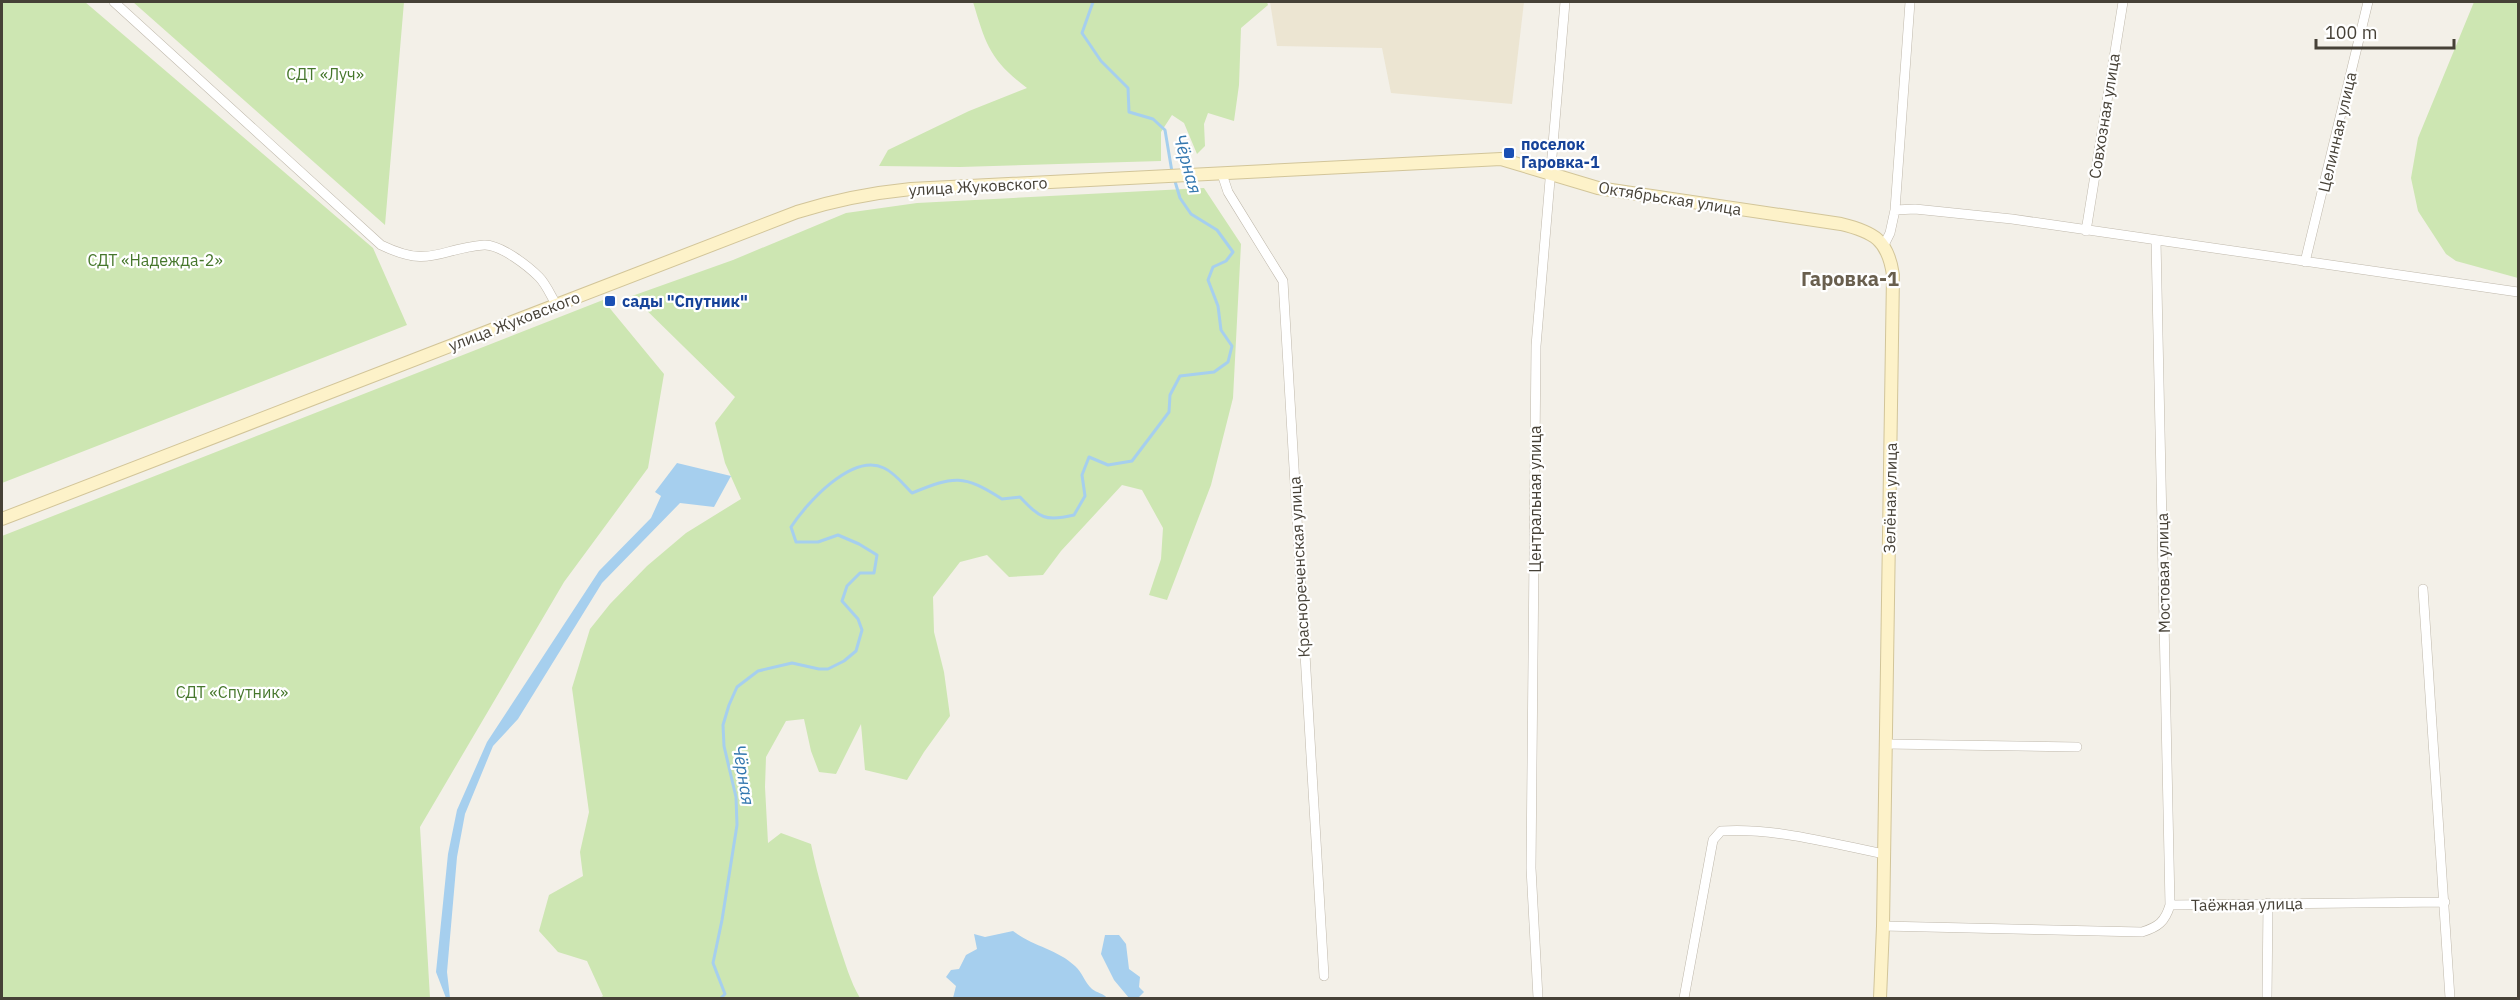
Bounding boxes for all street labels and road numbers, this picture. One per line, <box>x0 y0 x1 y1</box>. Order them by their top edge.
street label: Совхозная улица <box>2084 51 2124 180</box>
street label: Целинная улица <box>2313 69 2361 194</box>
street label: улица Жуковского <box>908 172 1048 200</box>
street label: Октябрьская улица <box>1597 177 1743 219</box>
street label: улица Жуковского <box>446 287 582 355</box>
street label: Центральная улица <box>1525 425 1545 573</box>
street label: Зелёная улица <box>1879 442 1901 554</box>
street label: Краснореченская улица <box>1284 475 1314 658</box>
street label: Мостовая улица <box>2152 512 2174 633</box>
street label: Таёжная улица <box>2191 893 2304 915</box>

